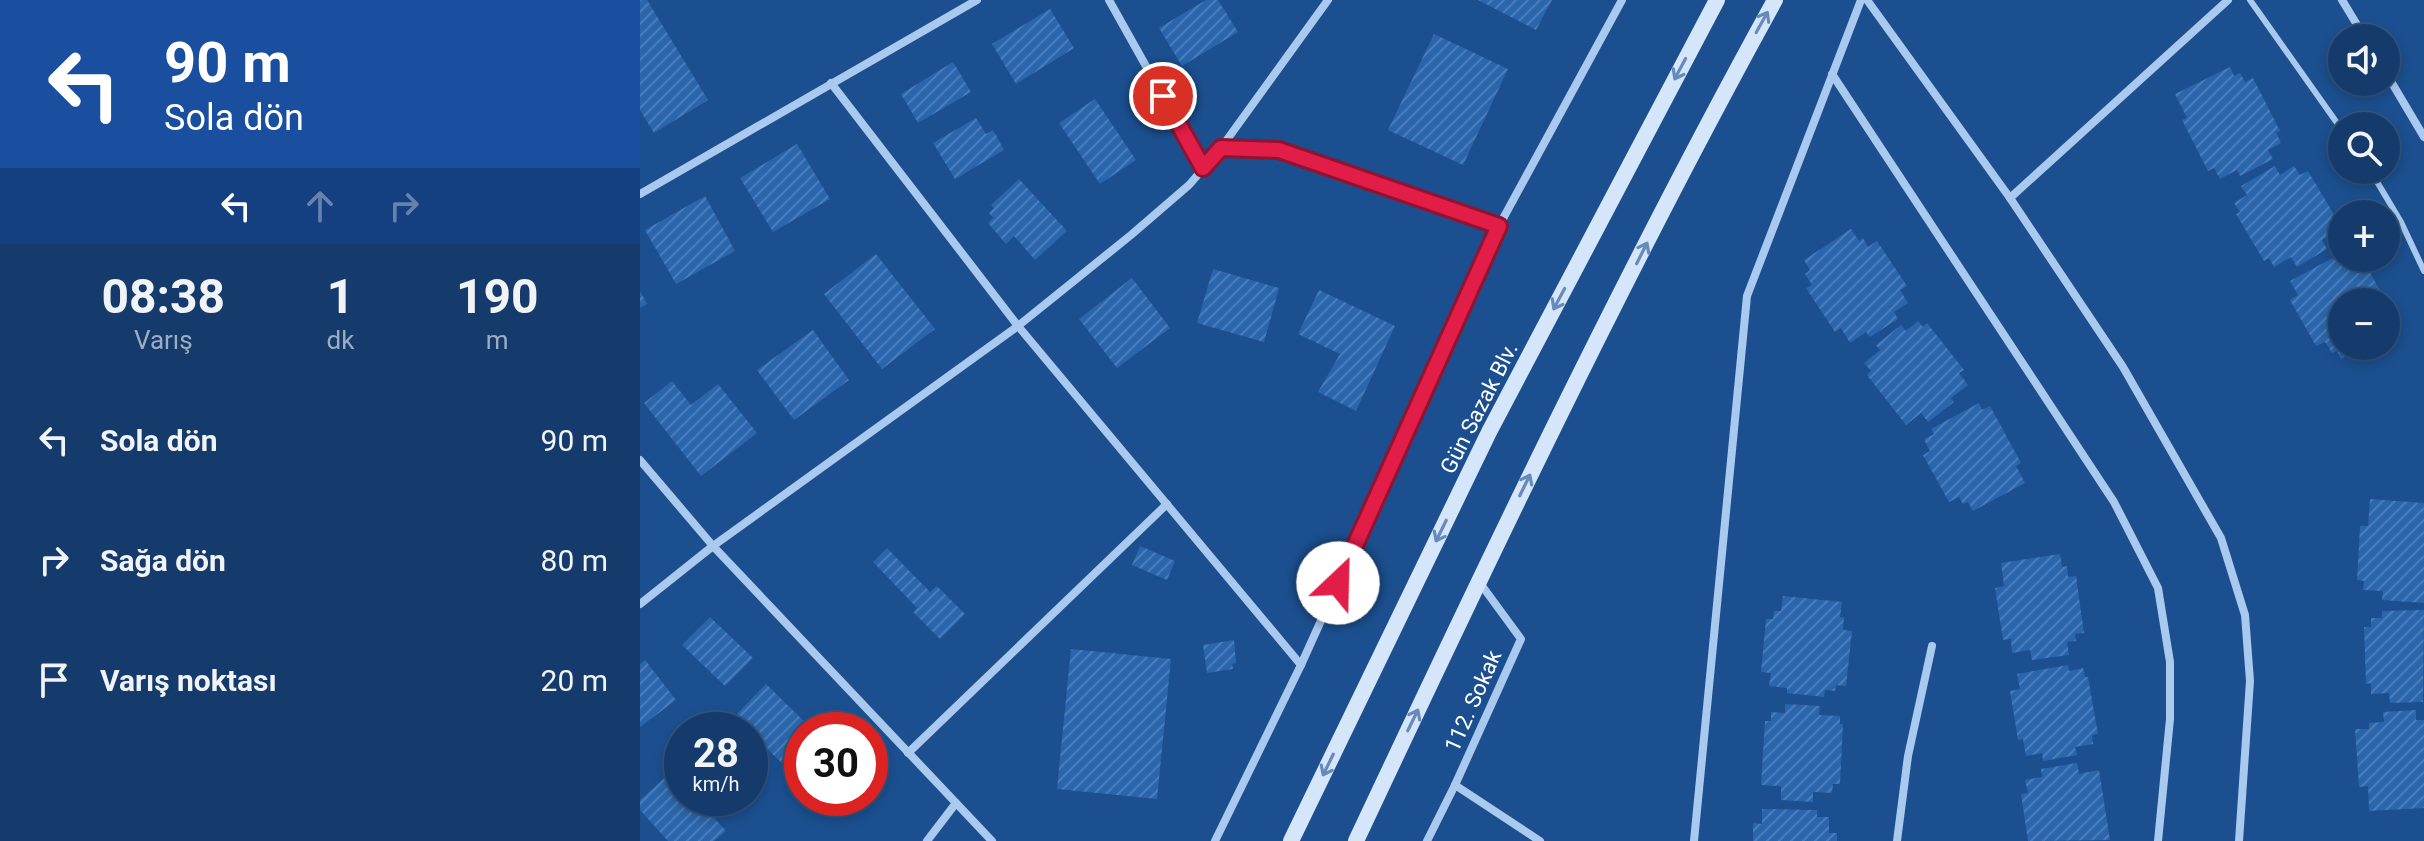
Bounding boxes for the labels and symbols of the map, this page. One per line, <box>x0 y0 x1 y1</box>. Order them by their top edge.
one-way arrow <box>1755 11 1771 35</box>
one-way arrow <box>1672 57 1688 80</box>
pin <box>1129 62 1197 130</box>
one-way arrow <box>1634 241 1650 265</box>
one-way arrow <box>1551 287 1567 311</box>
street label: Gün Sazak Blv. <box>1435 338 1523 478</box>
one-way arrow <box>1518 474 1533 498</box>
one-way arrow <box>1433 518 1449 542</box>
position arrow <box>1296 541 1380 625</box>
street label: 112. Sokak <box>1440 646 1507 756</box>
one-way arrow <box>1406 708 1421 732</box>
speed limit sign: 30 <box>784 712 888 816</box>
one-way arrow <box>1320 752 1335 776</box>

